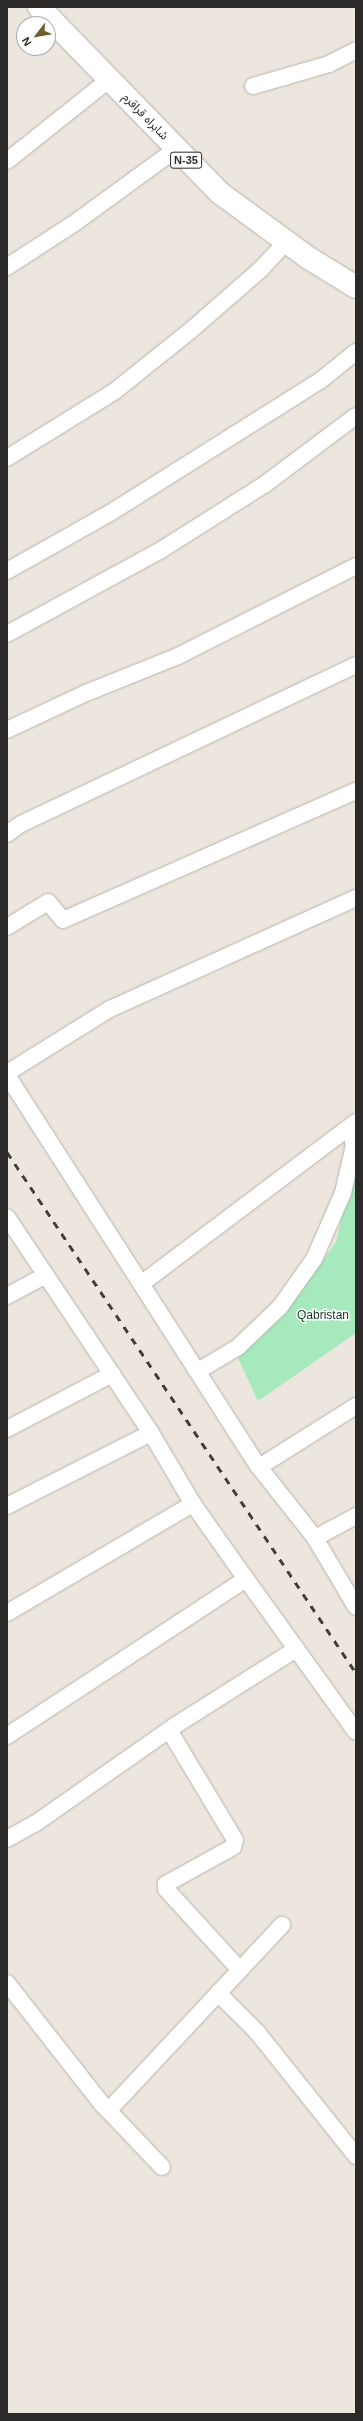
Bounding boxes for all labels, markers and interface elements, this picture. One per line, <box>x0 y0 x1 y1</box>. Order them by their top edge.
north arrow <box>16 16 56 56</box>
text: N <box>19 35 34 48</box>
street label: شاہراہ قراقرم <box>119 91 171 143</box>
road number: N-35 <box>170 151 202 169</box>
park label: Qabristan <box>297 1309 349 1323</box>

